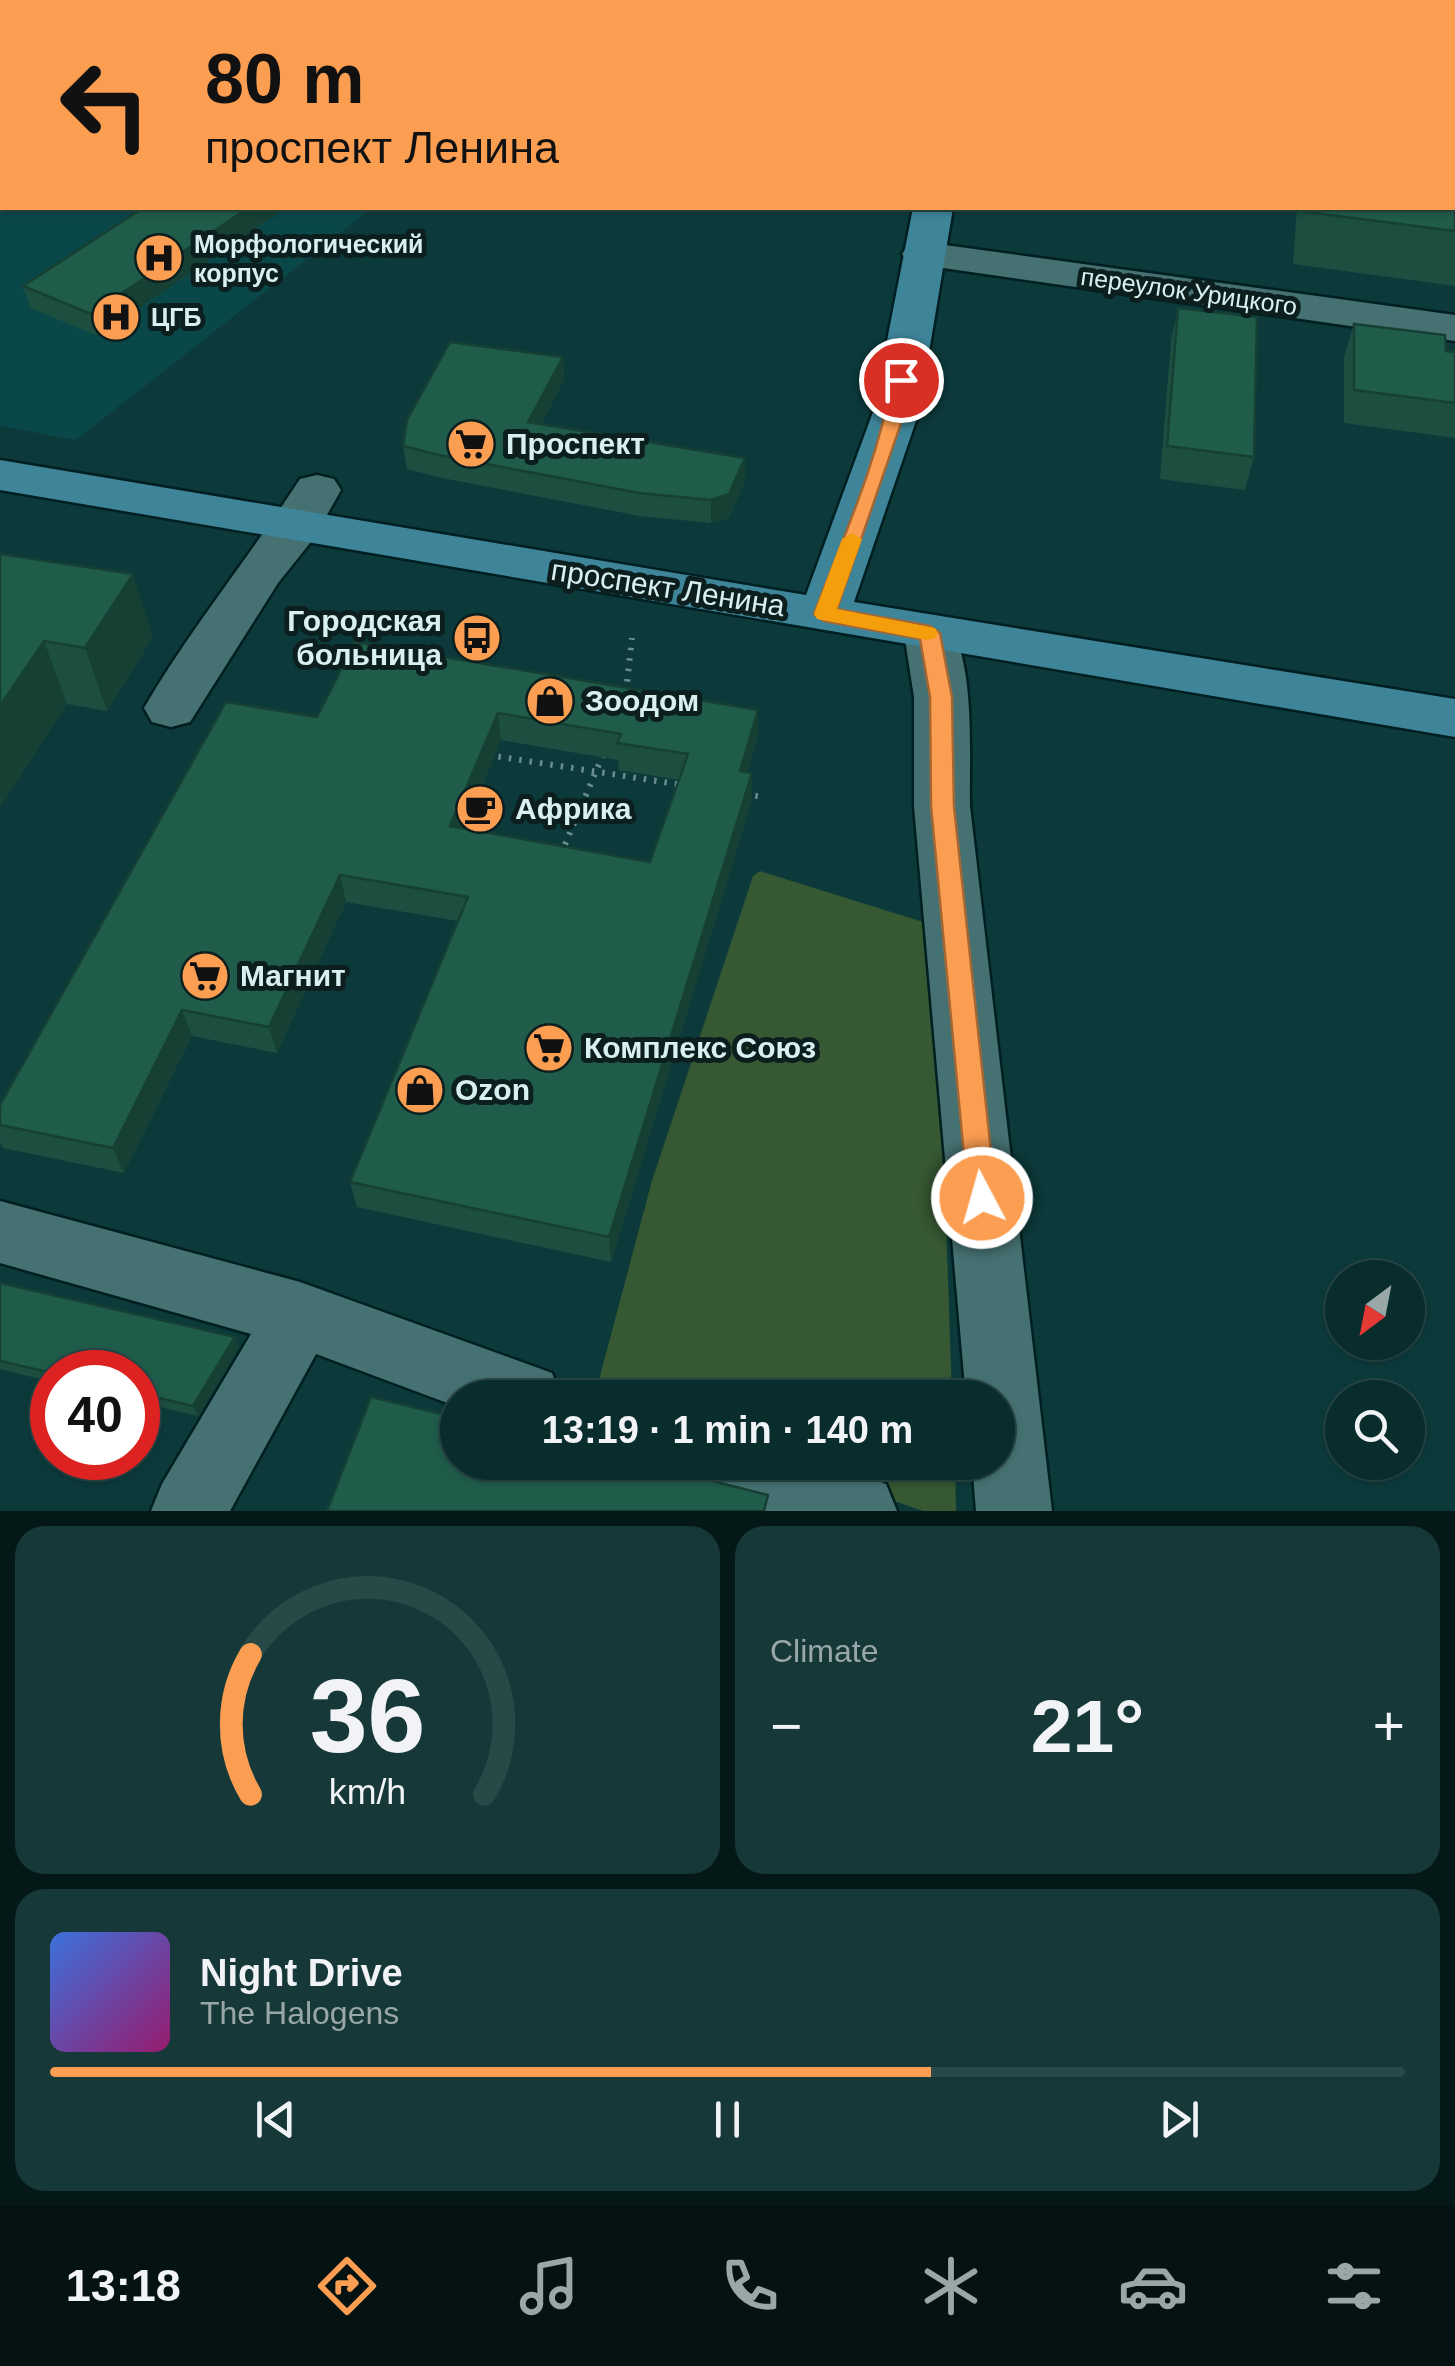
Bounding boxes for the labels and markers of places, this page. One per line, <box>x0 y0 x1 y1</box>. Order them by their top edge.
place label: Морфологический корпус <box>194 230 423 287</box>
hospital icon: Морфологический корпус <box>133 232 185 284</box>
hospital icon: ЦГБ <box>90 291 142 343</box>
place label: ЦГБ <box>151 303 201 331</box>
pin <box>859 338 944 423</box>
supermarket icon: Проспект <box>445 418 497 470</box>
place label: Проспект <box>506 427 645 460</box>
place label: Городская больница <box>287 604 442 671</box>
bus stop icon: Городская больница <box>451 612 503 664</box>
shop icon: Зоодом <box>524 675 576 727</box>
place label: Зоодом <box>585 684 699 717</box>
cafe icon: Африка <box>454 783 506 835</box>
place label: Африка <box>515 792 632 825</box>
supermarket icon: Магнит <box>179 950 231 1002</box>
place label: Магнит <box>240 959 346 992</box>
supermarket icon: Комплекс Союз <box>523 1022 575 1074</box>
place label: Комплекс Союз <box>584 1031 816 1064</box>
shop icon: Ozon <box>394 1064 446 1116</box>
place label: Ozon <box>455 1073 530 1106</box>

